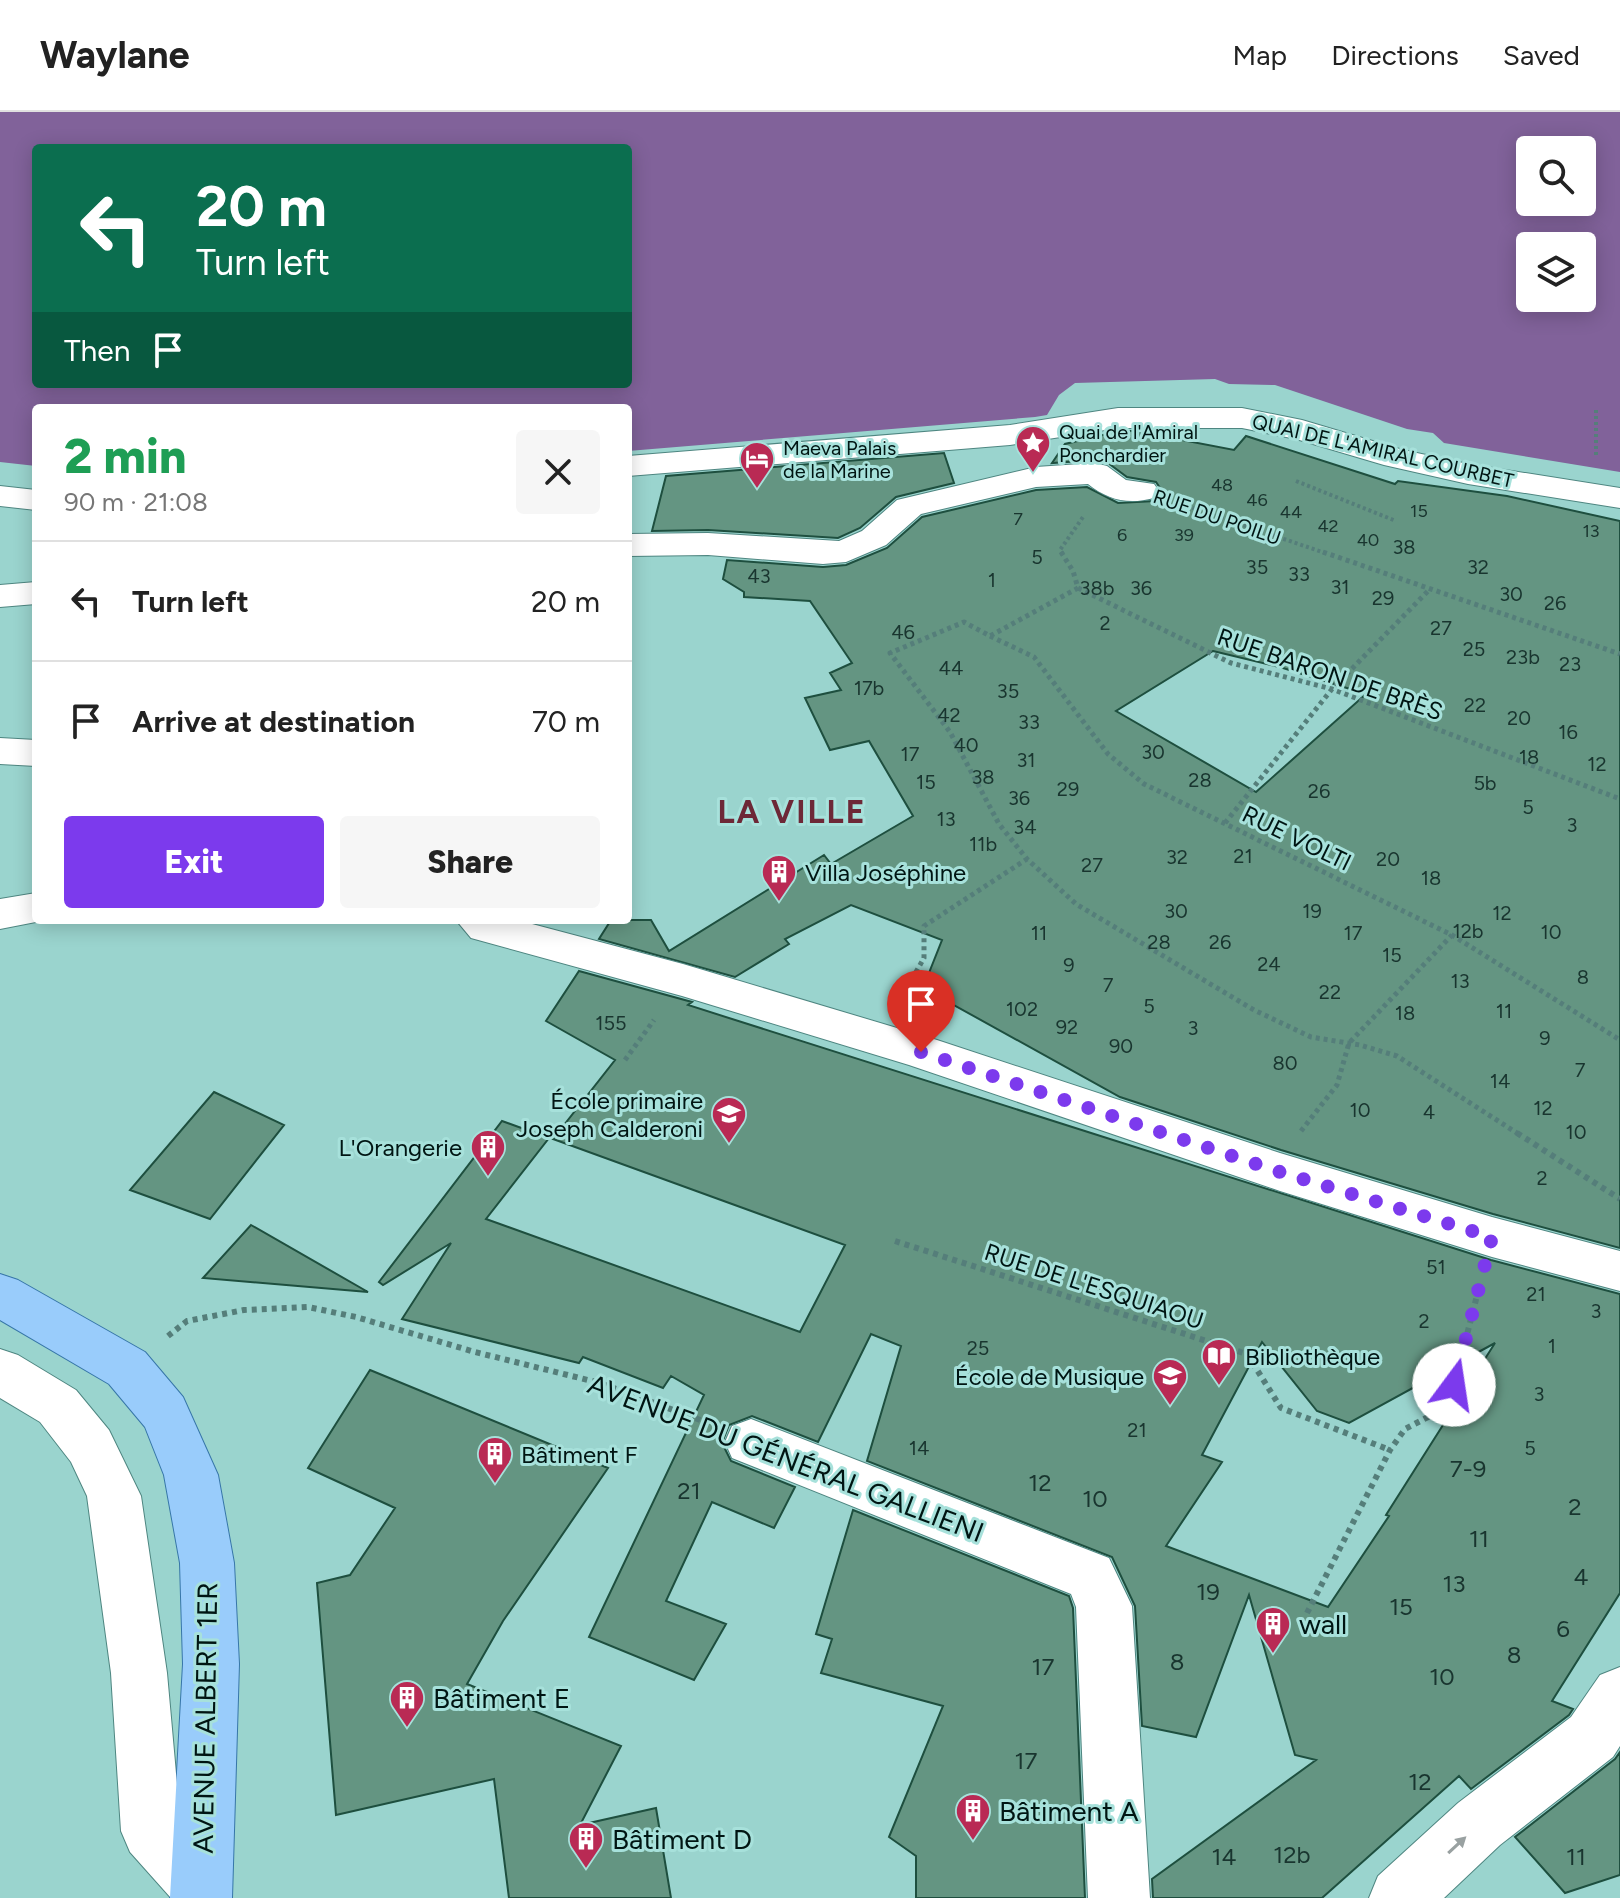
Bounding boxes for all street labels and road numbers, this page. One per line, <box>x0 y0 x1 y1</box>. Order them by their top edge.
street label: QUAI DE L'AMIRAL COURBET <box>1250 409 1516 493</box>
street label: RUE DU POILU <box>1150 484 1284 550</box>
street label: RUE BARON DE BRÈS <box>1213 622 1447 726</box>
street label: RUE VOLTI <box>1238 799 1356 877</box>
street label: RUE DE L'ESQUIAOU <box>981 1237 1207 1335</box>
street label: AVENUE DU GÉNÉRAL GALLIENI <box>583 1367 989 1549</box>
street label: AVENUE ALBERT 1ER <box>186 1582 224 1854</box>

